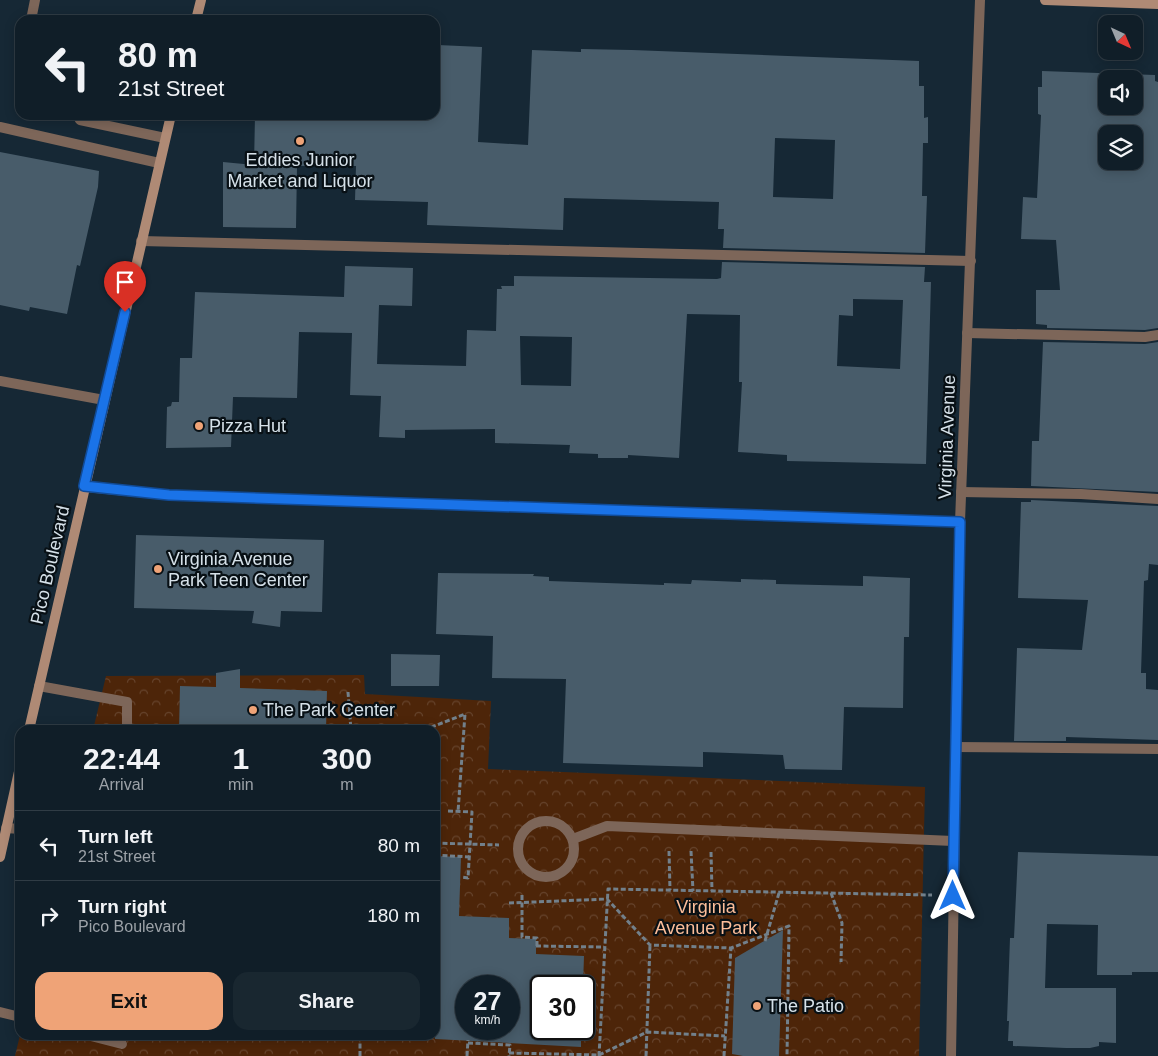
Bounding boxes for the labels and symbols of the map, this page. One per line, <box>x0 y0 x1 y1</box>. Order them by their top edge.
north arrow <box>1098 15 1142 60</box>
marker: Eddies Junior Market and Liquor <box>294 135 306 147</box>
place label: Eddies Junior Market and Liquor <box>227 150 373 191</box>
pin <box>104 261 146 312</box>
street label: Virginia Avenue <box>935 374 959 500</box>
place label: Pizza Hut <box>209 416 286 436</box>
marker: Pizza Hut <box>193 420 205 432</box>
street label: Pico Boulevard <box>27 504 73 626</box>
place label: Virginia Avenue Park Teen Center <box>168 549 308 590</box>
marker: Virginia Avenue Park Teen Center <box>152 563 164 575</box>
place label: The Park Center <box>263 700 395 720</box>
marker: The Park Center <box>247 704 259 716</box>
position arrow <box>926 869 978 921</box>
park label: Virginia Avenue Park <box>655 897 758 938</box>
speed limit sign: 30 <box>530 975 595 1040</box>
place label: The Patio <box>767 996 844 1016</box>
marker: The Patio <box>751 1000 763 1012</box>

